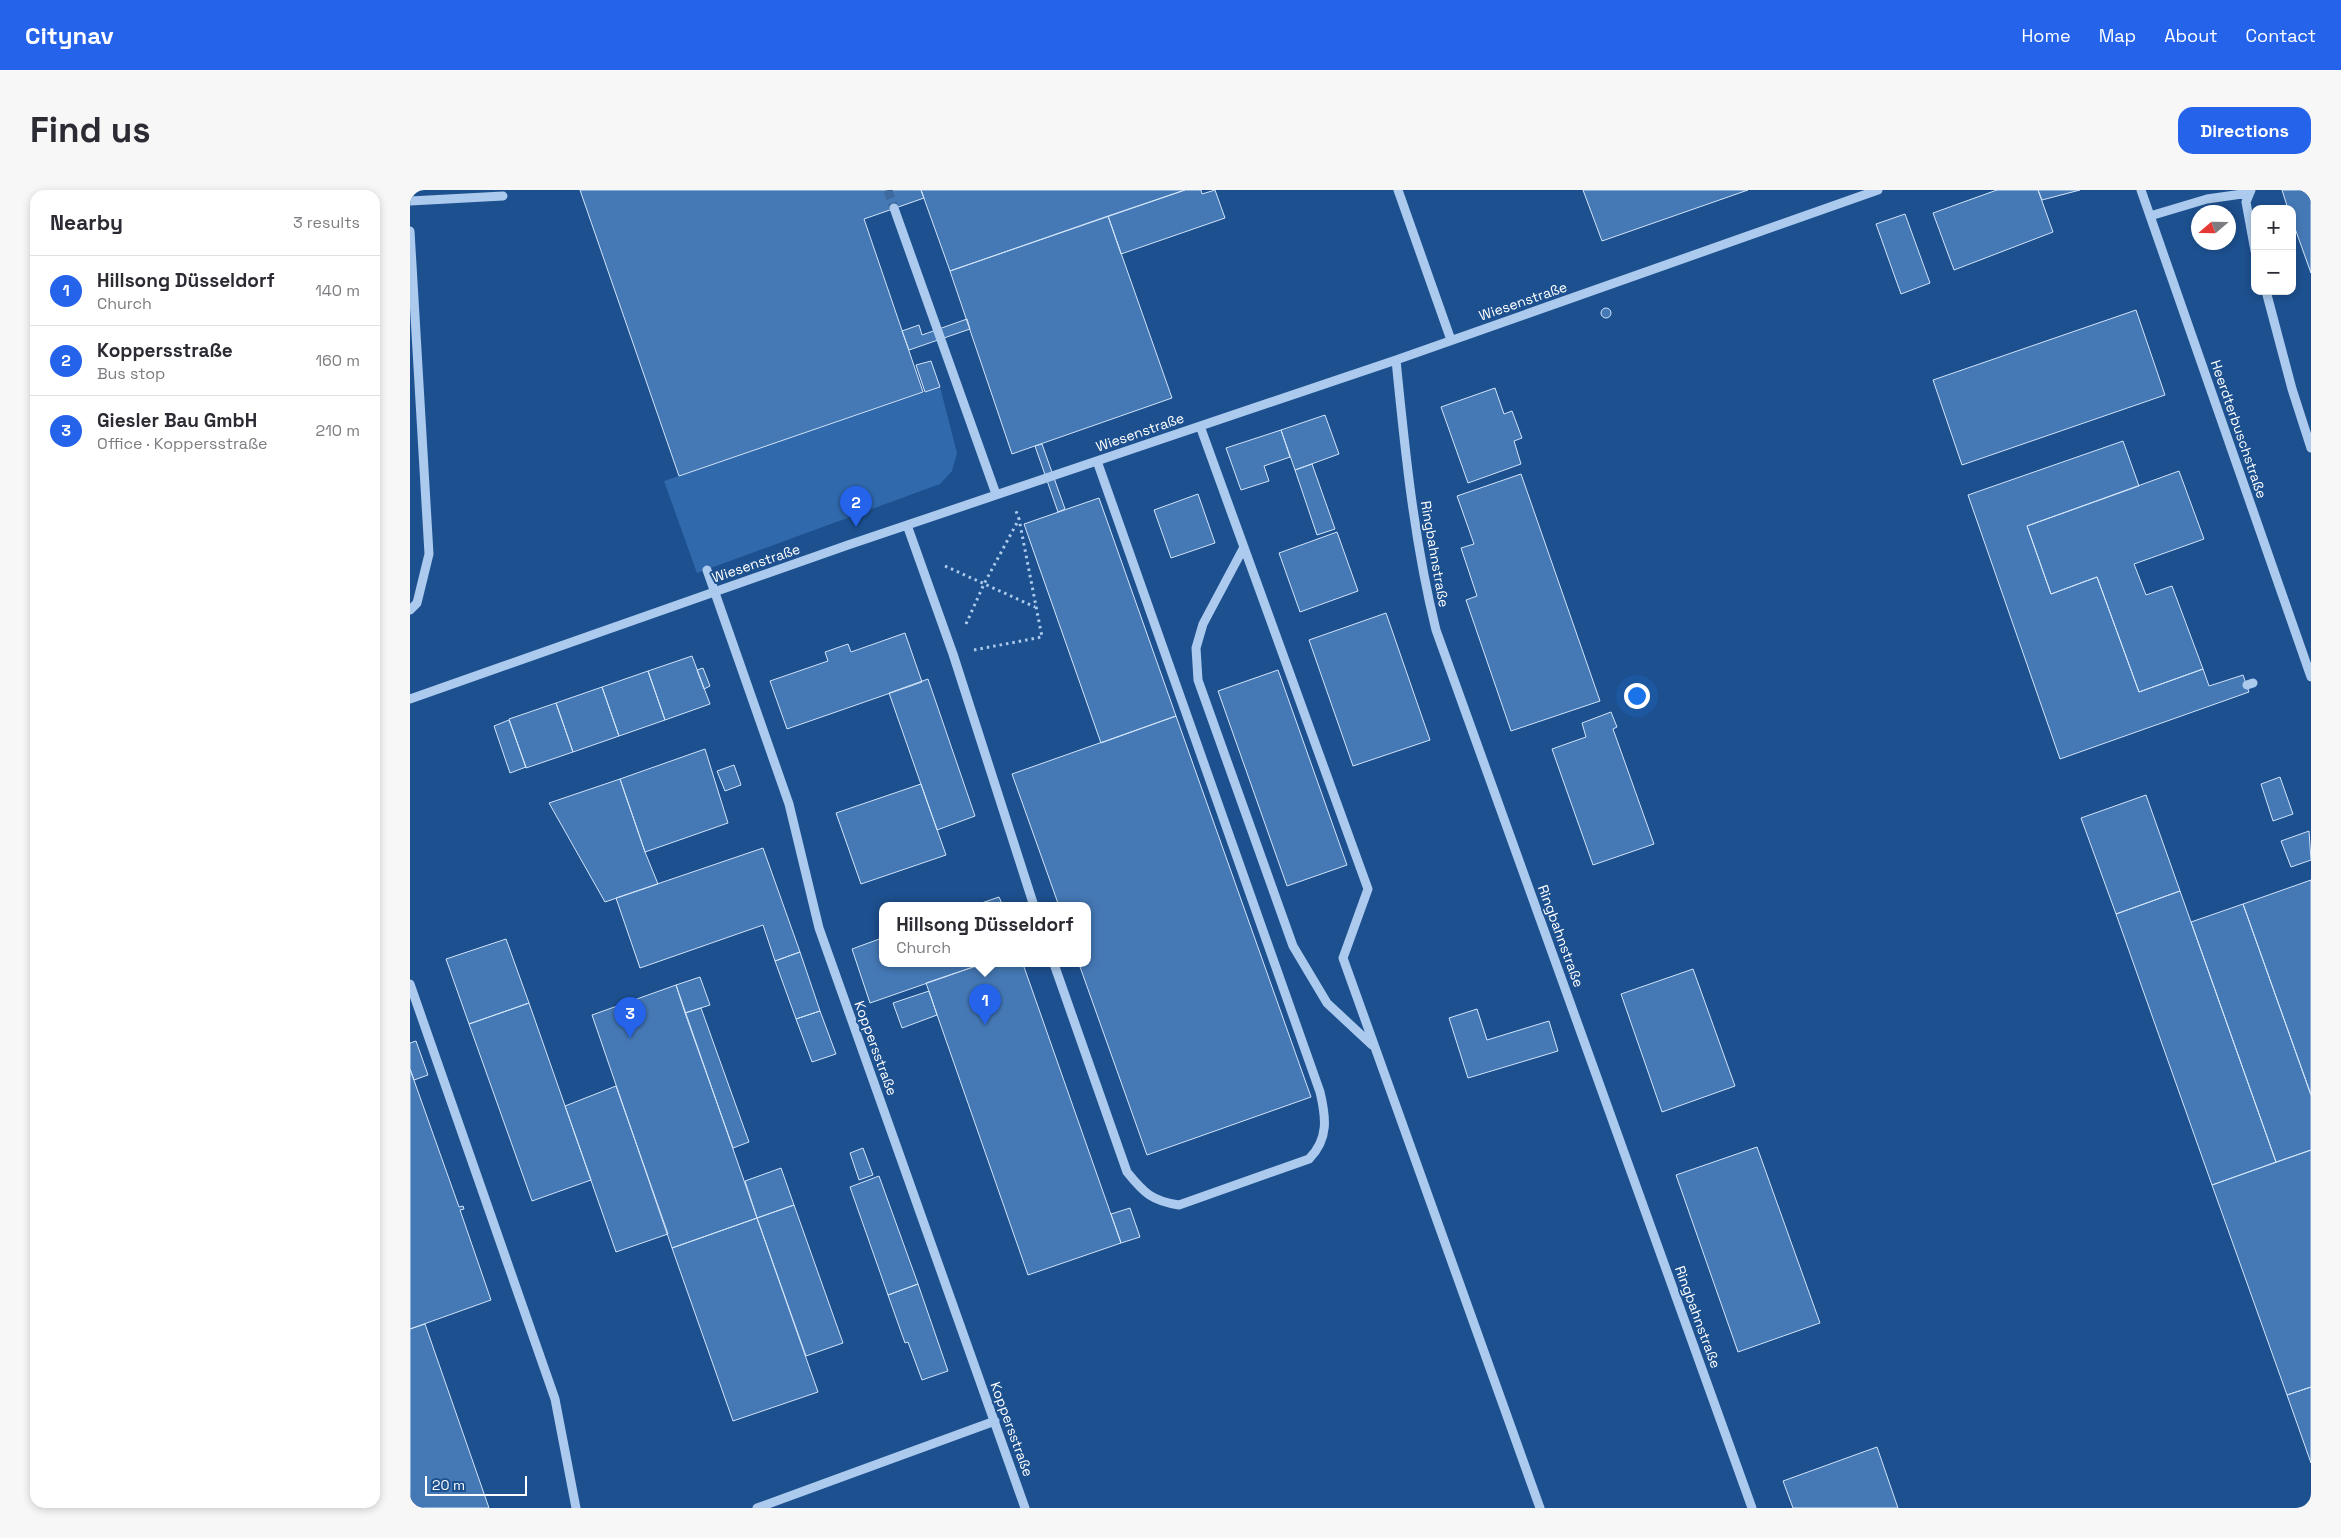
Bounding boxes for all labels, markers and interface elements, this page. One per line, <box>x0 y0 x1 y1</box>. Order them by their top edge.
text: Citynav <box>25 20 114 51</box>
text: Home <box>2022 24 2071 47</box>
text: Map <box>2099 24 2136 47</box>
text: About <box>2164 24 2218 47</box>
text: Contact <box>2246 24 2316 47</box>
button: Directions <box>2178 107 2311 154</box>
text: Find us <box>30 108 151 152</box>
north arrow <box>2191 205 2236 250</box>
map controls <box>2251 205 2296 295</box>
button: + <box>2251 205 2296 250</box>
text: Nearby <box>50 209 123 236</box>
text: 3 results <box>293 212 360 233</box>
button: − <box>2251 250 2296 295</box>
text: Hillsong Düsseldorf <box>97 268 275 293</box>
street label: Wiesenstraße <box>1477 278 1569 324</box>
text: 1 <box>62 280 70 301</box>
text: 140 m <box>315 280 360 301</box>
text: Church <box>97 293 152 314</box>
text: Koppersstraße <box>97 338 233 363</box>
text: 2 <box>61 350 71 371</box>
text: 160 m <box>315 350 360 371</box>
street label: Heerdterbuschstraße <box>2207 357 2271 501</box>
text: Bus stop <box>97 363 165 384</box>
text: Giesler Bau GmbH <box>97 408 257 433</box>
street label: Wiesenstraße <box>1094 409 1186 455</box>
text: 3 <box>61 420 71 441</box>
text: 210 m <box>316 420 360 441</box>
text: Office · Koppersstraße <box>97 433 268 454</box>
pin: 2 <box>840 486 872 527</box>
street label: Ringbahnstraße <box>1417 499 1453 609</box>
street label: Wiesenstraße <box>710 540 802 586</box>
your location <box>1624 683 1650 709</box>
street label: Ringbahnstraße <box>1534 882 1588 990</box>
popup <box>879 902 1091 967</box>
text: Hillsong Düsseldorf <box>896 912 1074 937</box>
text: Church <box>896 937 951 958</box>
pin: 1 <box>969 984 1001 1025</box>
pin: 3 <box>614 997 646 1038</box>
street label: Koppersstraße <box>851 998 901 1098</box>
street label: Ringbahnstraße <box>1671 1263 1725 1371</box>
street label: Koppersstraße <box>987 1379 1037 1479</box>
scale bar <box>425 1473 528 1496</box>
text: 20 m <box>432 1476 465 1494</box>

